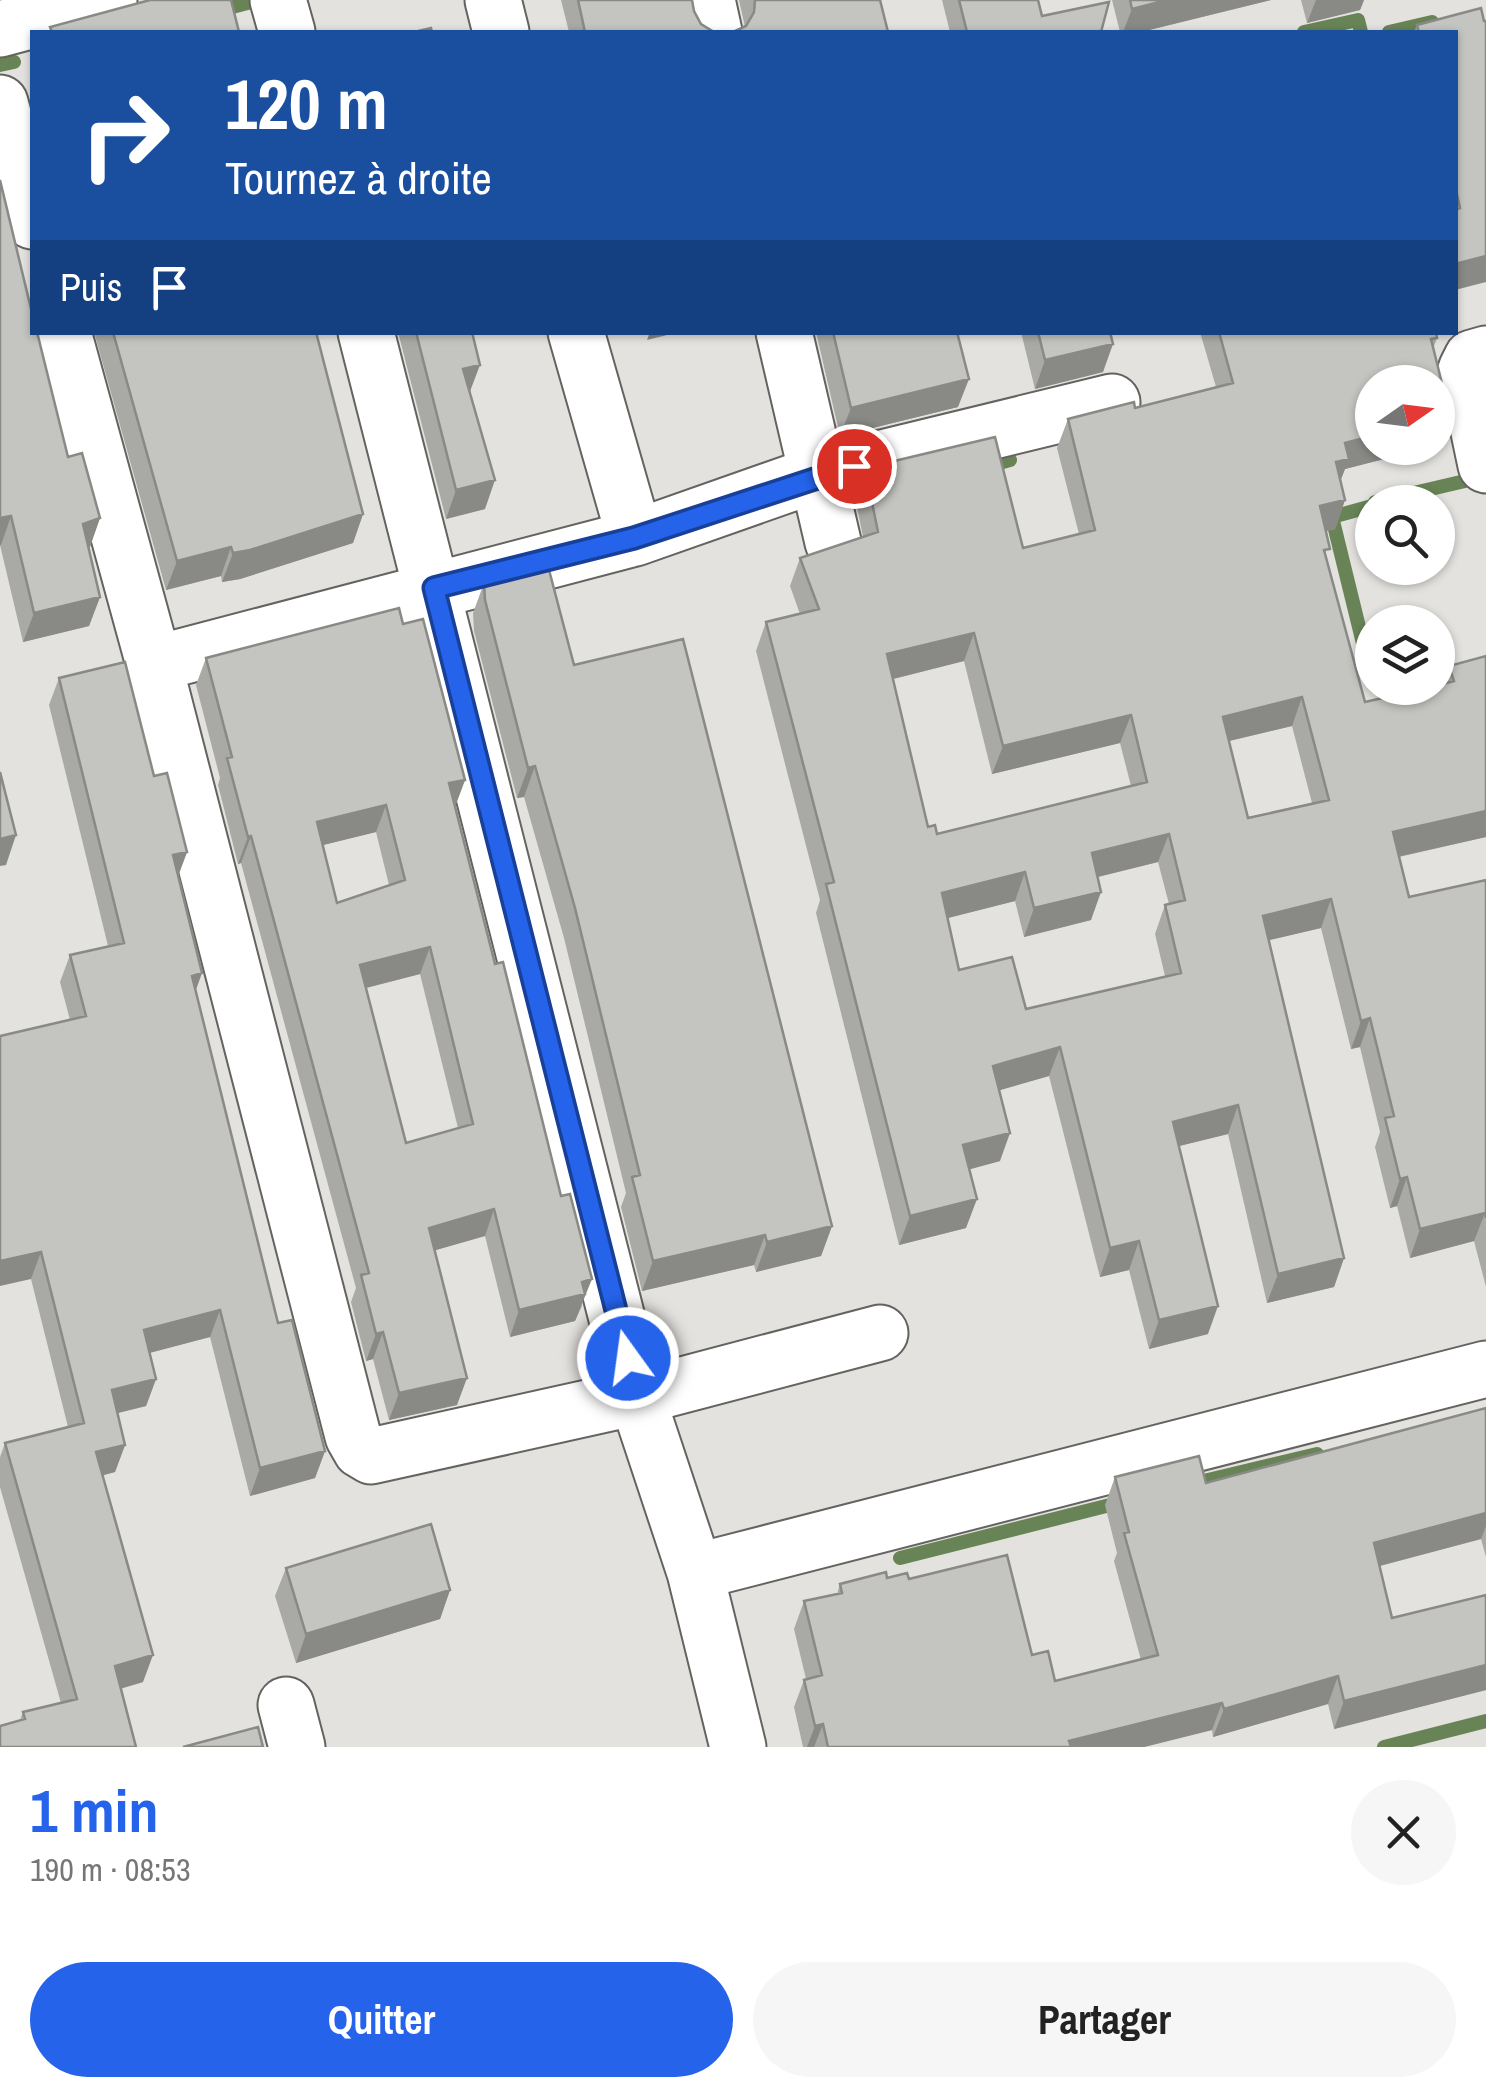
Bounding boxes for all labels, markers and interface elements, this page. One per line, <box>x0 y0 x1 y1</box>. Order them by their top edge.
text: 120 m <box>225 57 388 151</box>
icon: right <box>60 70 190 200</box>
text: Tournez à droite <box>225 147 492 208</box>
icon: arrive <box>142 260 197 315</box>
text: Puis <box>60 262 122 313</box>
north arrow <box>1355 365 1455 465</box>
map controls <box>1355 365 1455 705</box>
pin <box>812 424 897 509</box>
icon: arrive <box>827 439 882 494</box>
button: search <box>1355 485 1455 585</box>
button: layers <box>1355 605 1455 705</box>
position arrow <box>576 1306 680 1410</box>
text: 1 min <box>30 1770 159 1851</box>
button: close <box>1351 1780 1456 1885</box>
text: 190 m · 08:53 <box>30 1848 190 1891</box>
button: Quitter <box>30 1962 733 2077</box>
button: Partager <box>753 1962 1456 2077</box>

